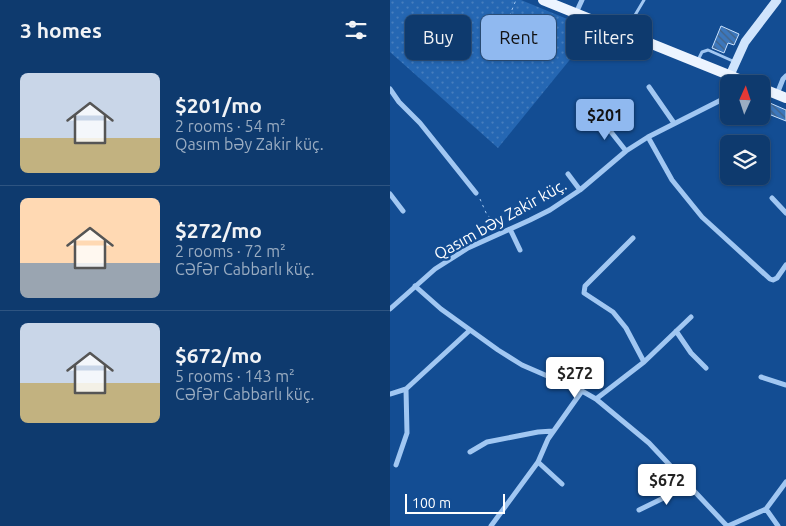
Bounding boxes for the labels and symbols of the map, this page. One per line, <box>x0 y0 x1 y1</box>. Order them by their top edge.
north arrow <box>720 75 770 125</box>
pin: $201 <box>575 98 635 141</box>
street label: Qasım bəy Zakir küç. <box>431 175 569 263</box>
pin: $272 <box>545 356 605 399</box>
pin: $672 <box>637 464 697 506</box>
scale bar <box>405 491 505 514</box>

